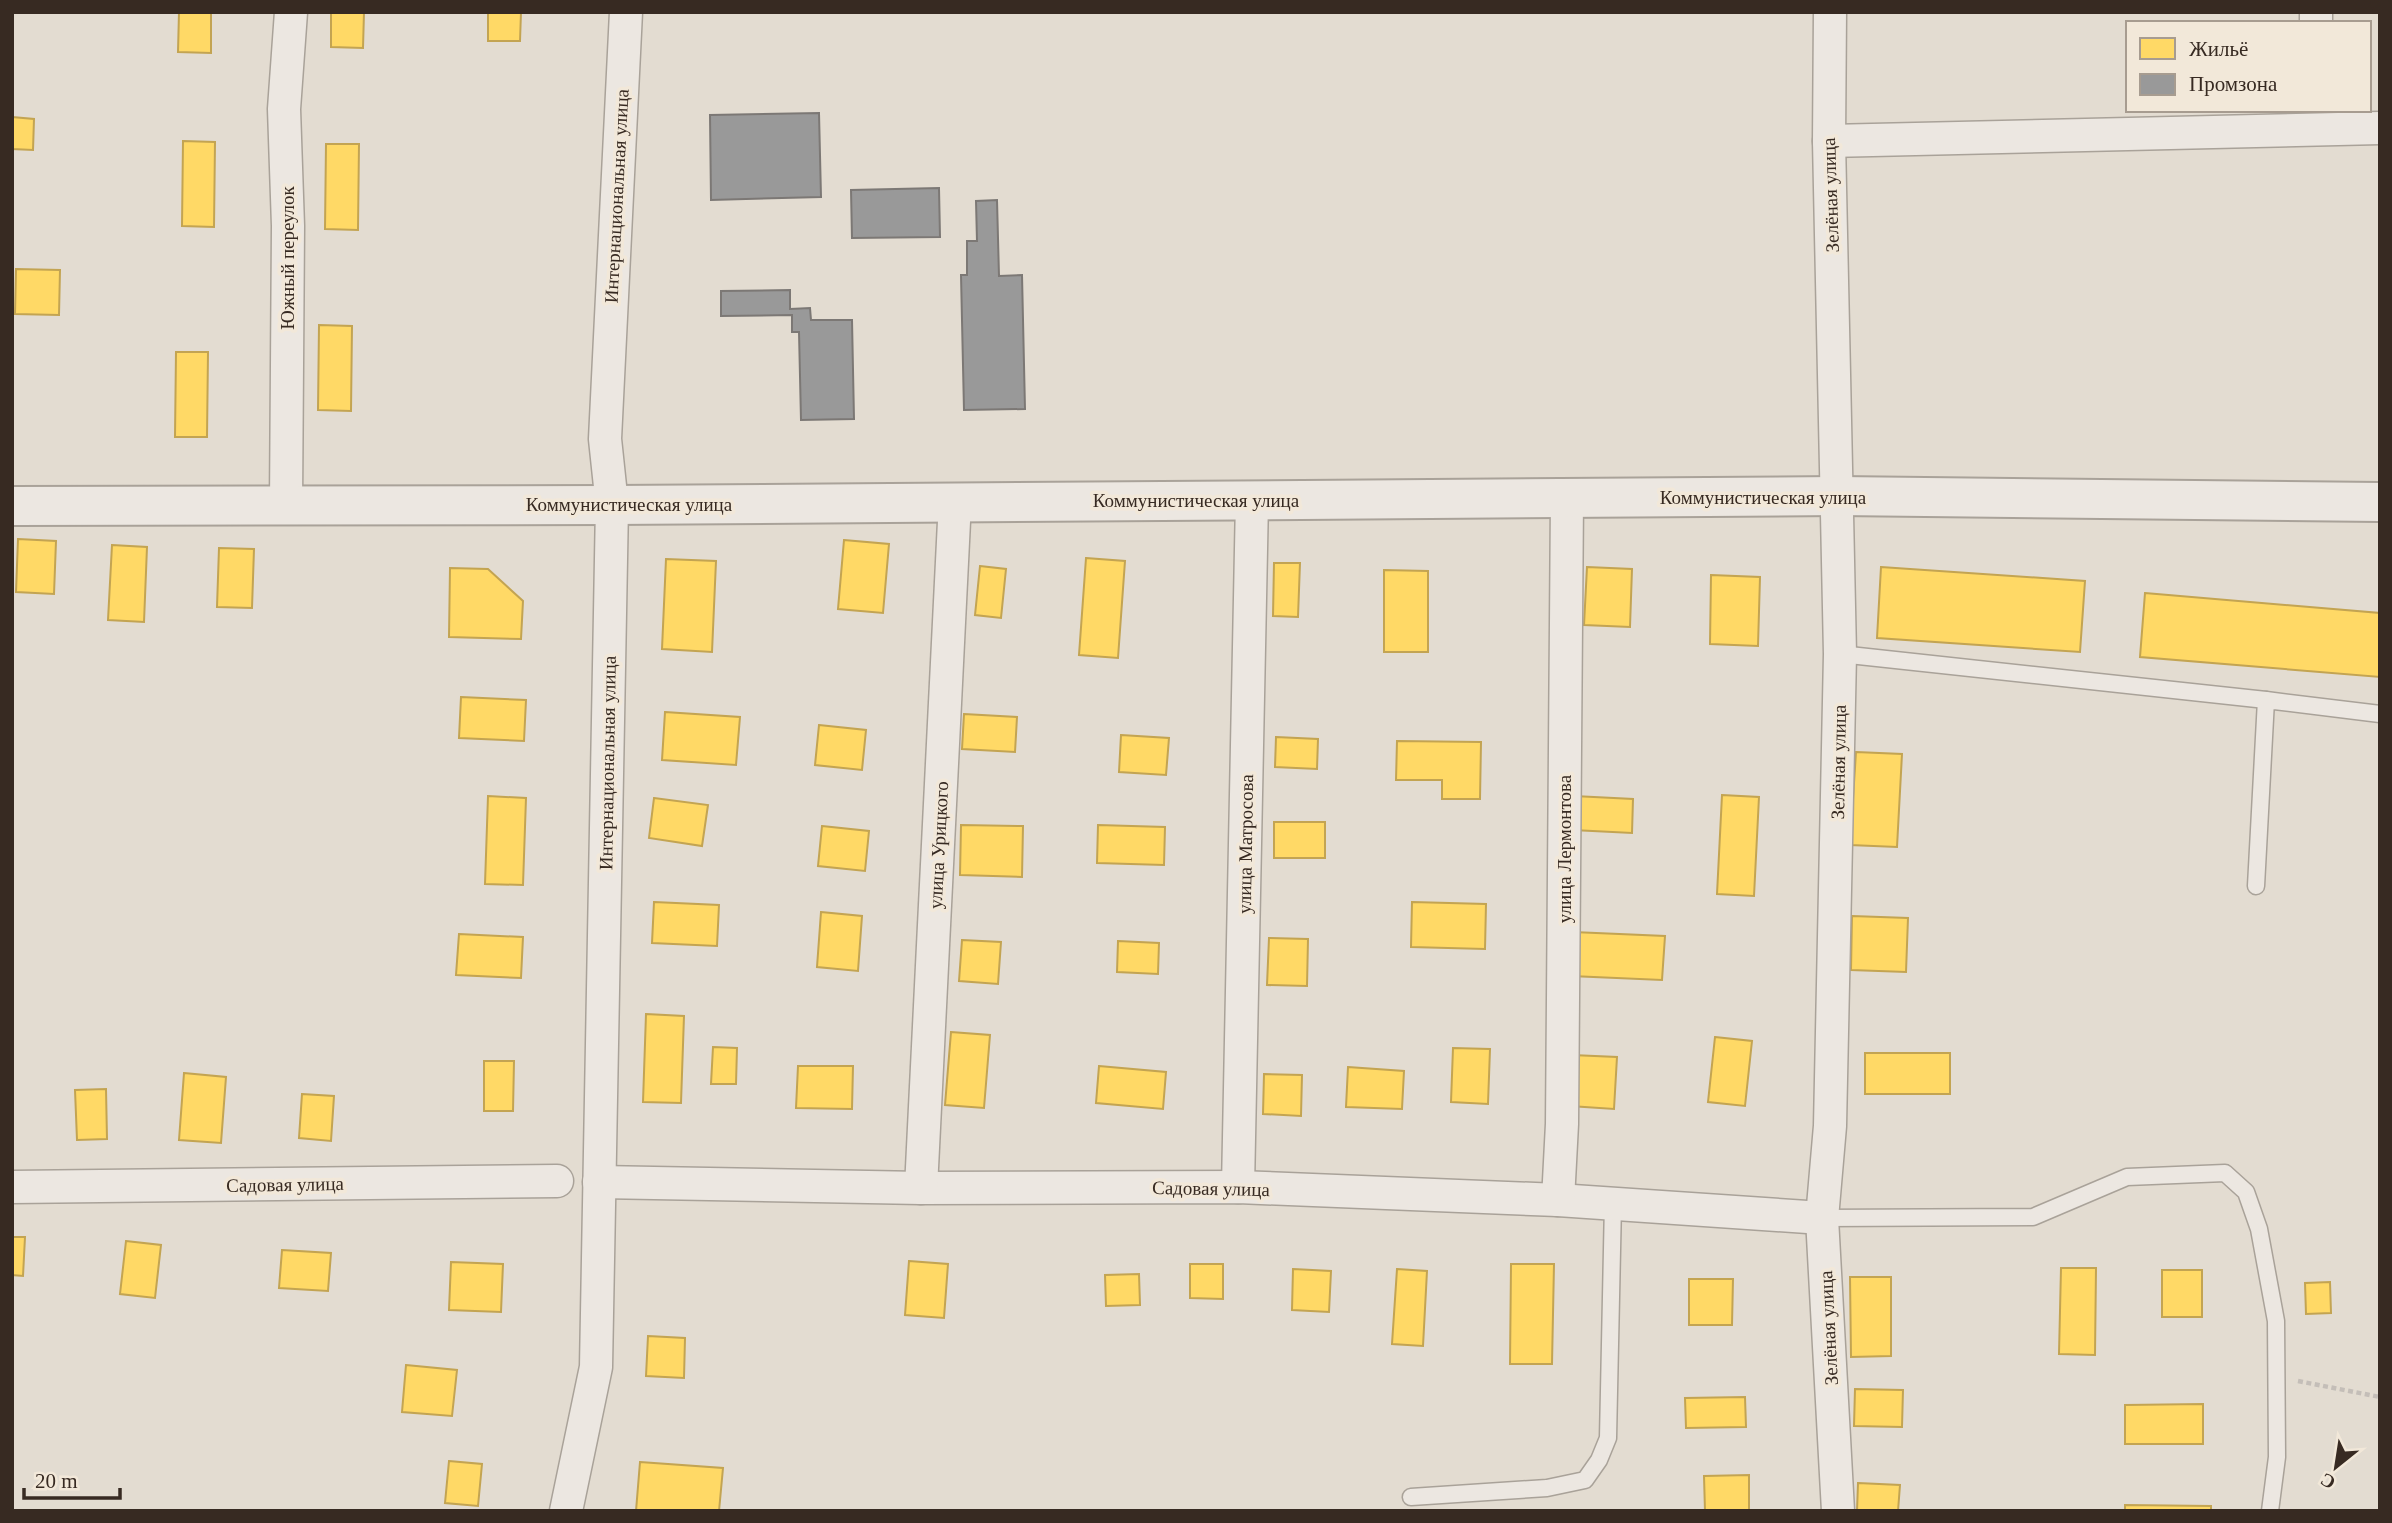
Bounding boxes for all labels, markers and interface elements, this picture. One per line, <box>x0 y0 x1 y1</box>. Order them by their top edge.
legend <box>2126 21 2371 112</box>
text: Жильё <box>2189 37 2248 61</box>
text: Промзона <box>2189 72 2278 96</box>
street label: Интернациональная улица <box>600 88 633 304</box>
street label: Зелёная улица <box>1818 137 1843 253</box>
street label: Южный переулок <box>277 185 298 330</box>
street label: Коммунистическая улица <box>1660 487 1867 508</box>
street label: Коммунистическая улица <box>1093 490 1300 511</box>
street label: Коммунистическая улица <box>526 494 733 515</box>
street label: Интернациональная улица <box>595 655 620 870</box>
street label: Зелёная улица <box>1827 704 1850 820</box>
street label: улица Матросова <box>1234 773 1257 914</box>
street label: улица Лермонтова <box>1554 774 1575 923</box>
street label: улица Урицкого <box>925 781 952 909</box>
street label: Садовая улица <box>226 1173 345 1196</box>
street label: Садовая улица <box>1152 1177 1271 1200</box>
street label: Зелёная улица <box>1815 1270 1842 1386</box>
north arrow <box>2301 1432 2371 1502</box>
scale bar <box>24 1456 121 1500</box>
text: 20 m <box>35 1469 78 1493</box>
text: С <box>2317 1469 2339 1494</box>

